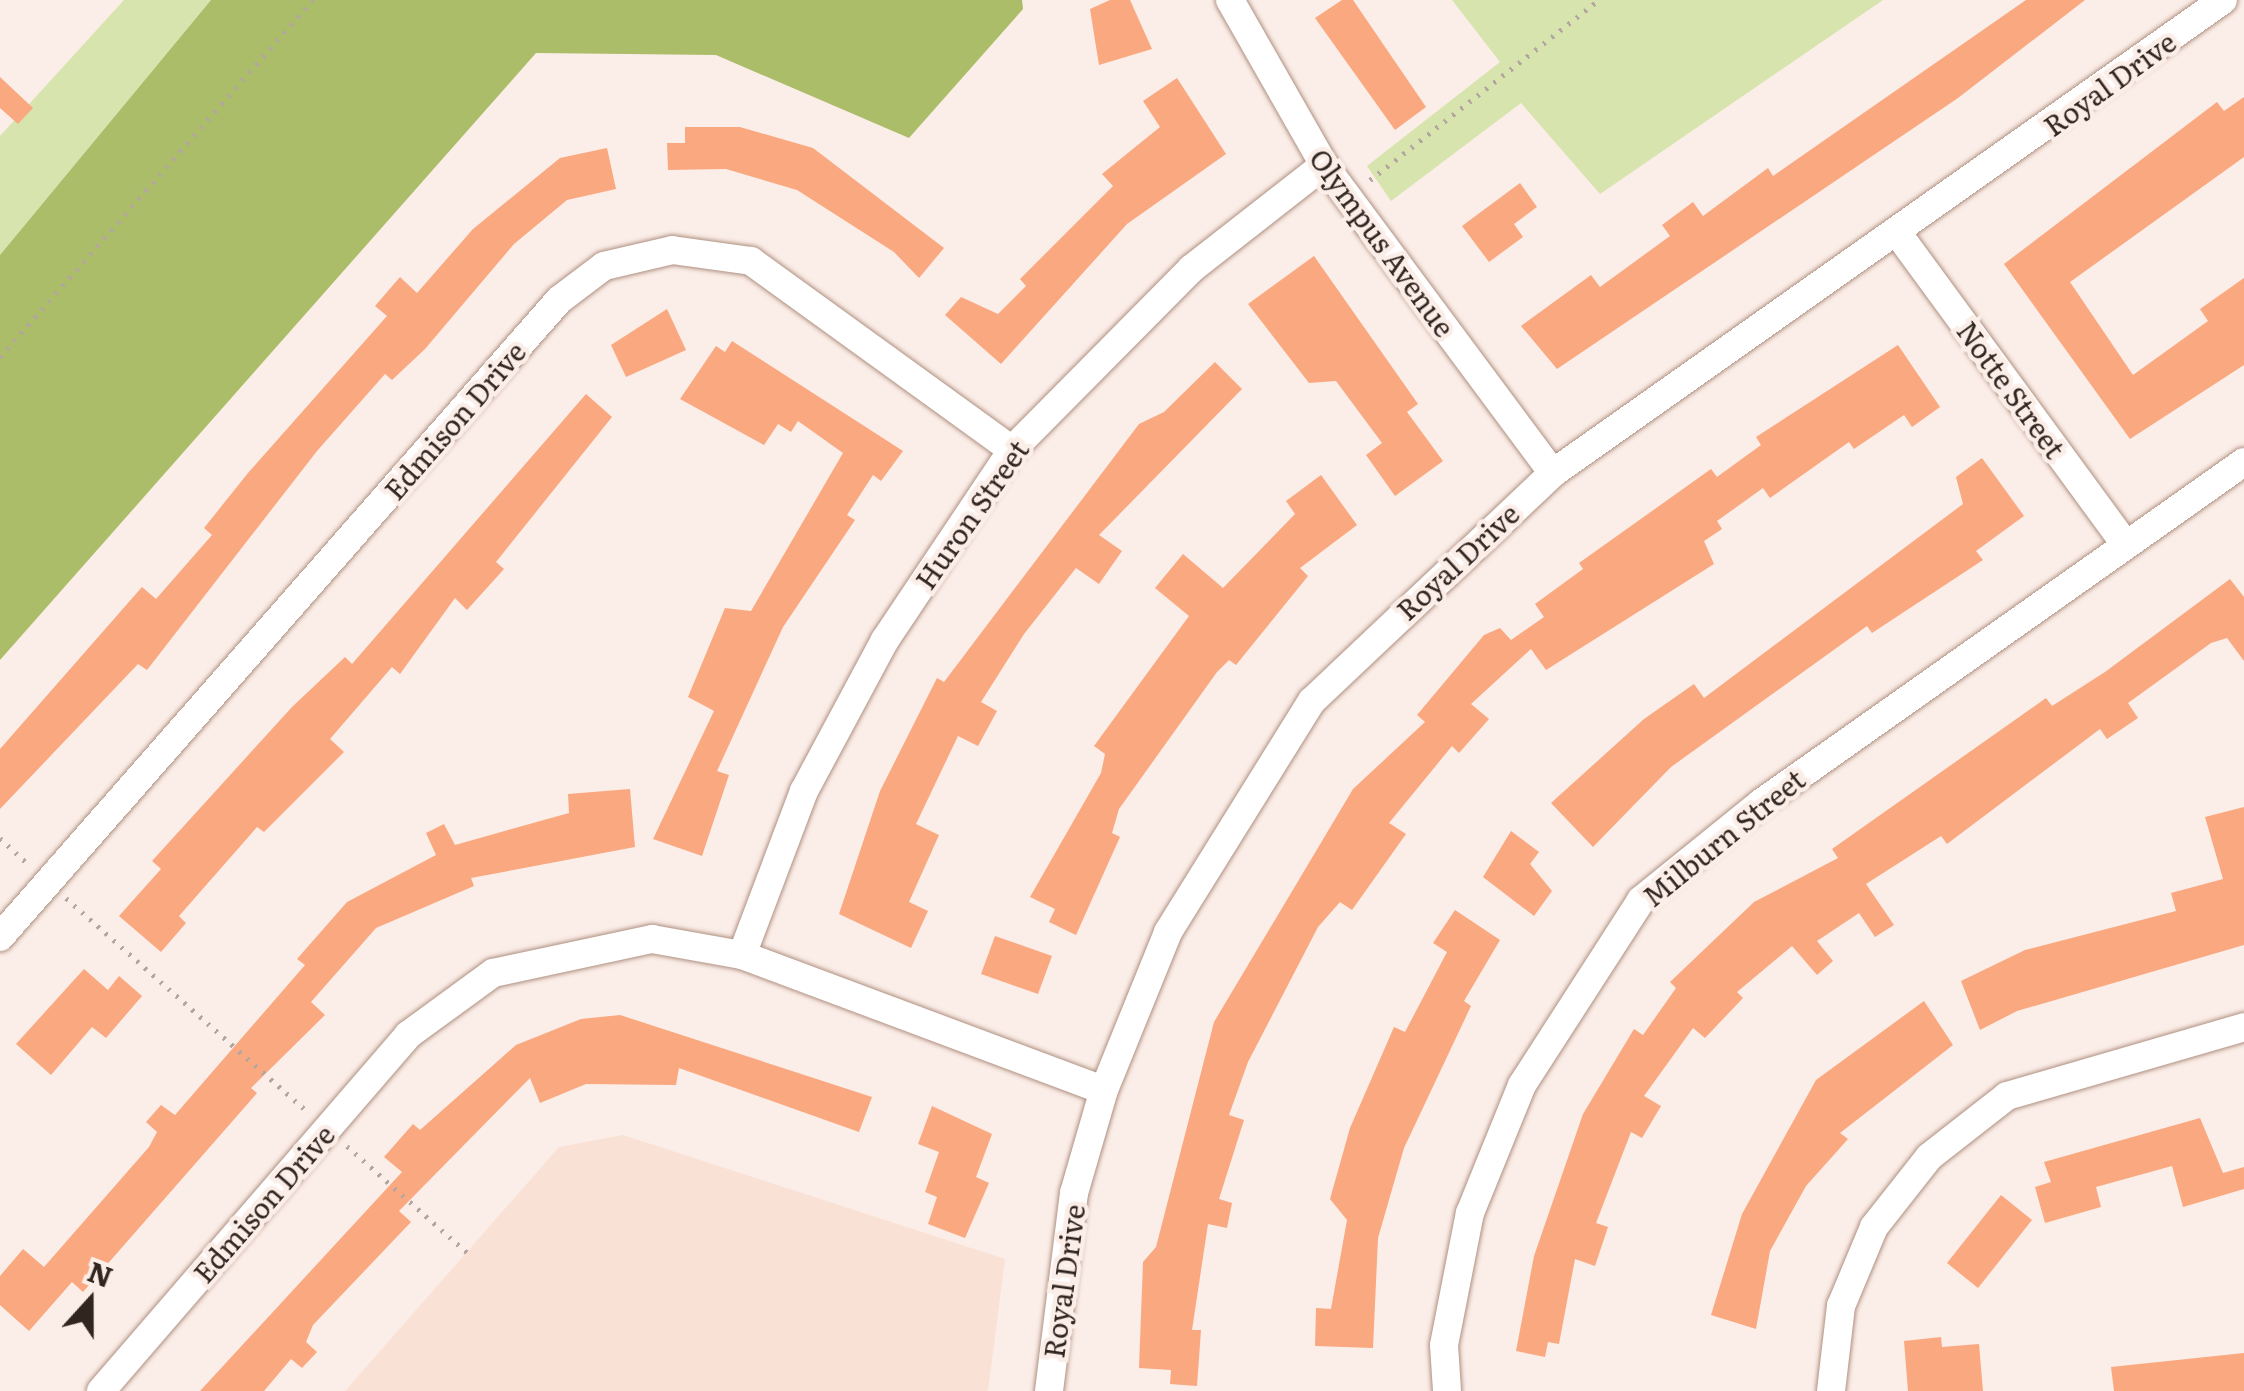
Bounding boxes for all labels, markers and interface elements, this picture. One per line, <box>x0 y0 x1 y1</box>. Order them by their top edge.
street label: Royal Drive <box>2037 24 2181 142</box>
street label: Olympus Avenue <box>1304 142 1462 342</box>
street label: Notte Street <box>1951 314 2073 464</box>
street label: Edmison Drive <box>376 334 532 506</box>
street label: Huron Street <box>907 433 1035 595</box>
street label: Royal Drive <box>1389 496 1525 626</box>
street label: Milburn Street <box>1635 761 1811 913</box>
street label: Edmison Drive <box>185 1117 341 1289</box>
street label: Royal Drive <box>1036 1202 1090 1360</box>
text: N <box>82 1249 119 1297</box>
north arrow <box>40 1251 140 1351</box>

